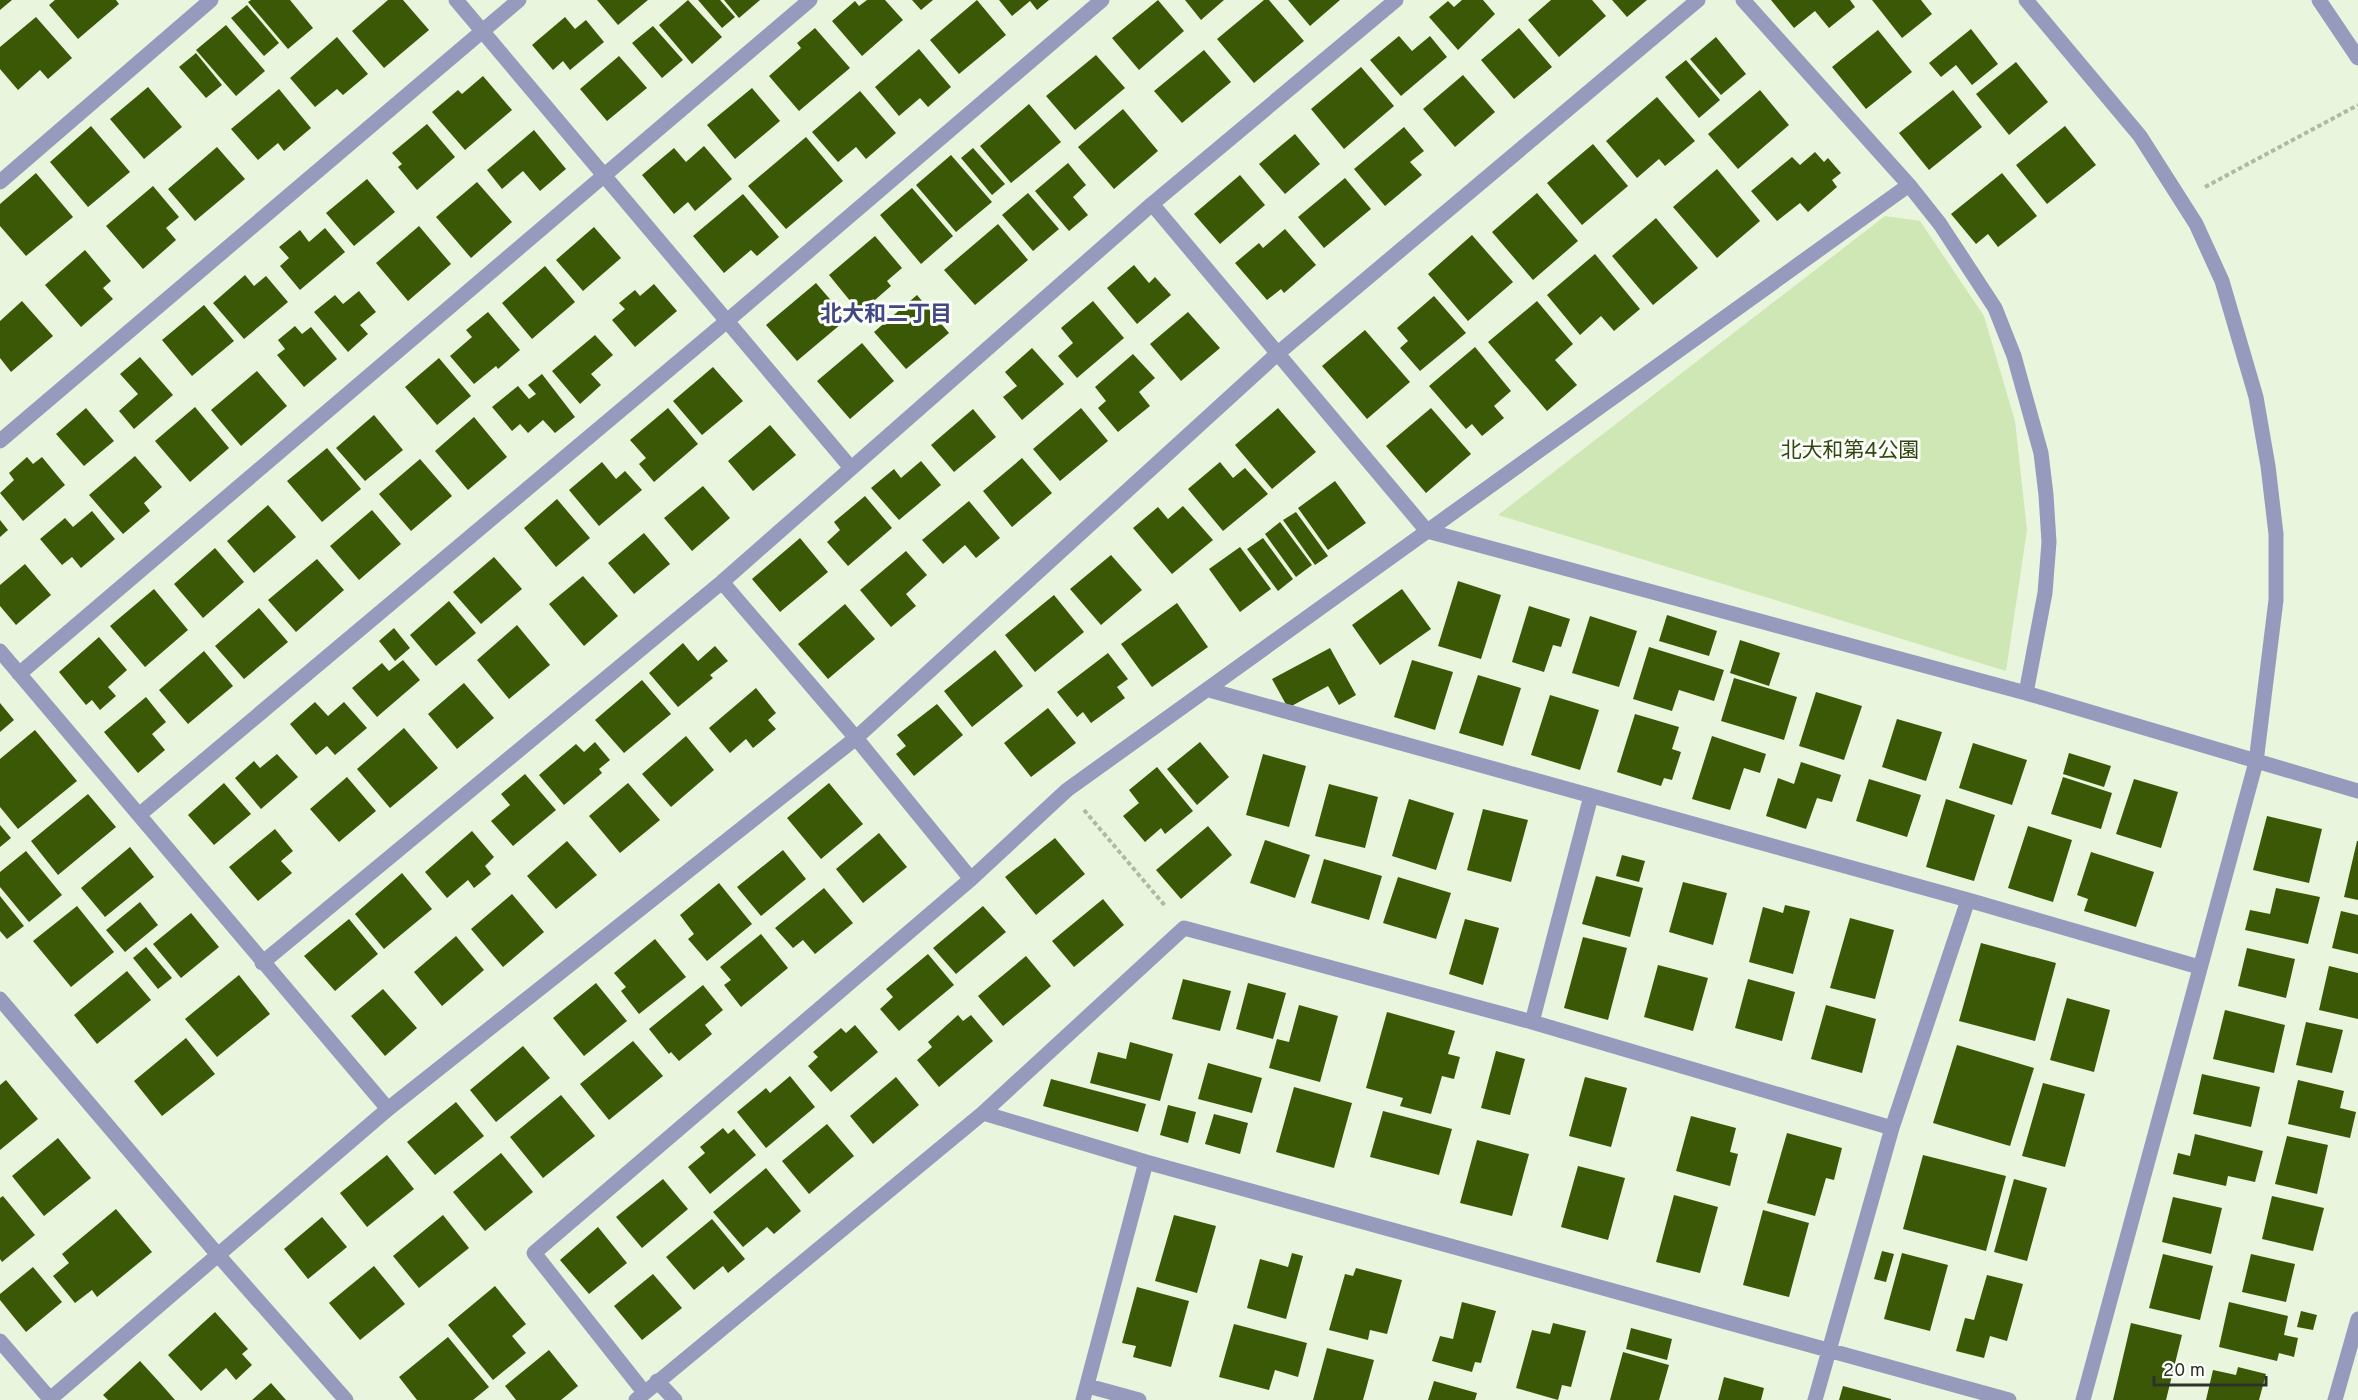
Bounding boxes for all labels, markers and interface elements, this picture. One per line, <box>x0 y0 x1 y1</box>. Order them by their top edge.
district label: 北大和二丁目 <box>820 302 952 329</box>
park label: 北大和第4公園 <box>1780 438 1920 465</box>
scale bar <box>2154 1349 2266 1387</box>
text: 20 m <box>2163 1360 2205 1383</box>

